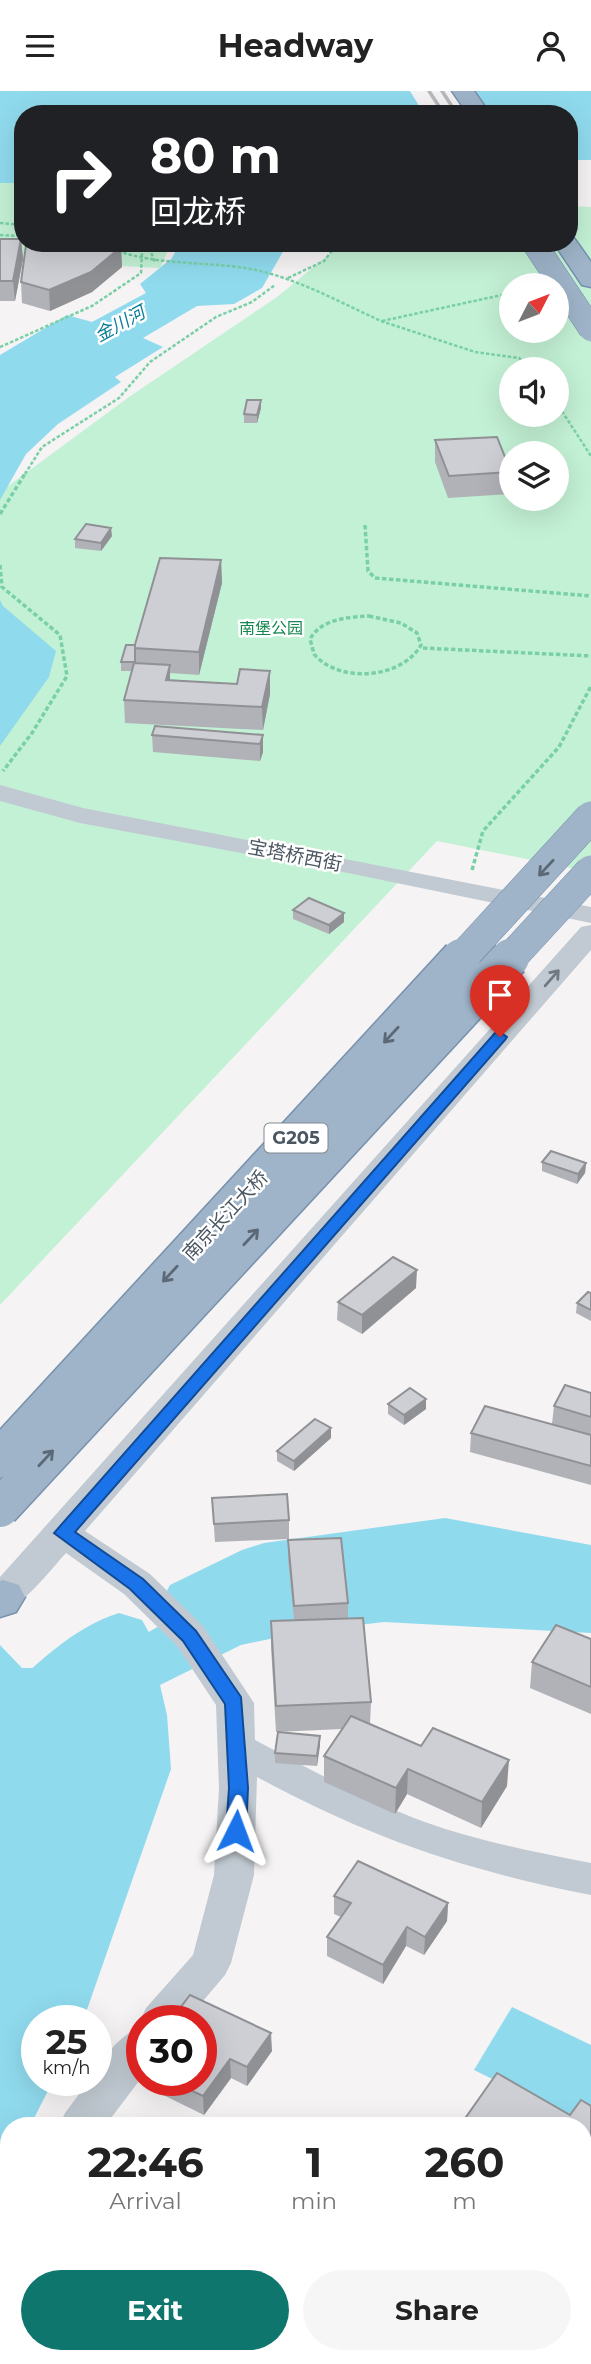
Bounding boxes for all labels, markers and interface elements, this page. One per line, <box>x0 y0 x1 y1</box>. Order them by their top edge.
text: Headway <box>218 26 373 65</box>
icon: menu <box>21 27 59 65</box>
icon: person <box>532 27 570 65</box>
text: 80 m <box>150 126 281 185</box>
icon: right <box>35 133 126 224</box>
text: 回龙桥 <box>150 192 246 231</box>
north arrow <box>499 273 569 343</box>
map controls <box>499 273 569 511</box>
water label: 金川河 <box>91 300 152 347</box>
button: sound <box>499 357 569 427</box>
button: layers <box>499 441 569 511</box>
park label: 南堡公园 <box>239 619 303 638</box>
street label: 宝塔桥西街 <box>246 835 344 876</box>
one-way arrow <box>537 859 554 876</box>
pin <box>470 965 530 1037</box>
one-way arrow <box>543 970 560 987</box>
icon: arrive <box>481 976 519 1014</box>
one-way arrow <box>383 1026 400 1043</box>
road number: G205 <box>264 1123 328 1153</box>
street label: 南京长江大桥 <box>178 1166 273 1265</box>
one-way arrow <box>243 1229 260 1246</box>
one-way arrow <box>162 1265 179 1282</box>
one-way arrow <box>38 1450 55 1467</box>
position arrow <box>199 1794 273 1868</box>
speed limit sign: 30 <box>126 2005 217 2096</box>
text: 25 <box>46 2020 87 2063</box>
text: km/h <box>42 2057 91 2079</box>
text: 22:46 <box>87 2136 204 2188</box>
text: 1 <box>306 2136 322 2188</box>
text: 260 <box>425 2136 505 2188</box>
text: Arrival <box>109 2187 182 2215</box>
text: min <box>291 2187 337 2215</box>
text: m <box>452 2187 477 2215</box>
button: Exit <box>21 2270 289 2350</box>
button: Share <box>303 2270 571 2350</box>

